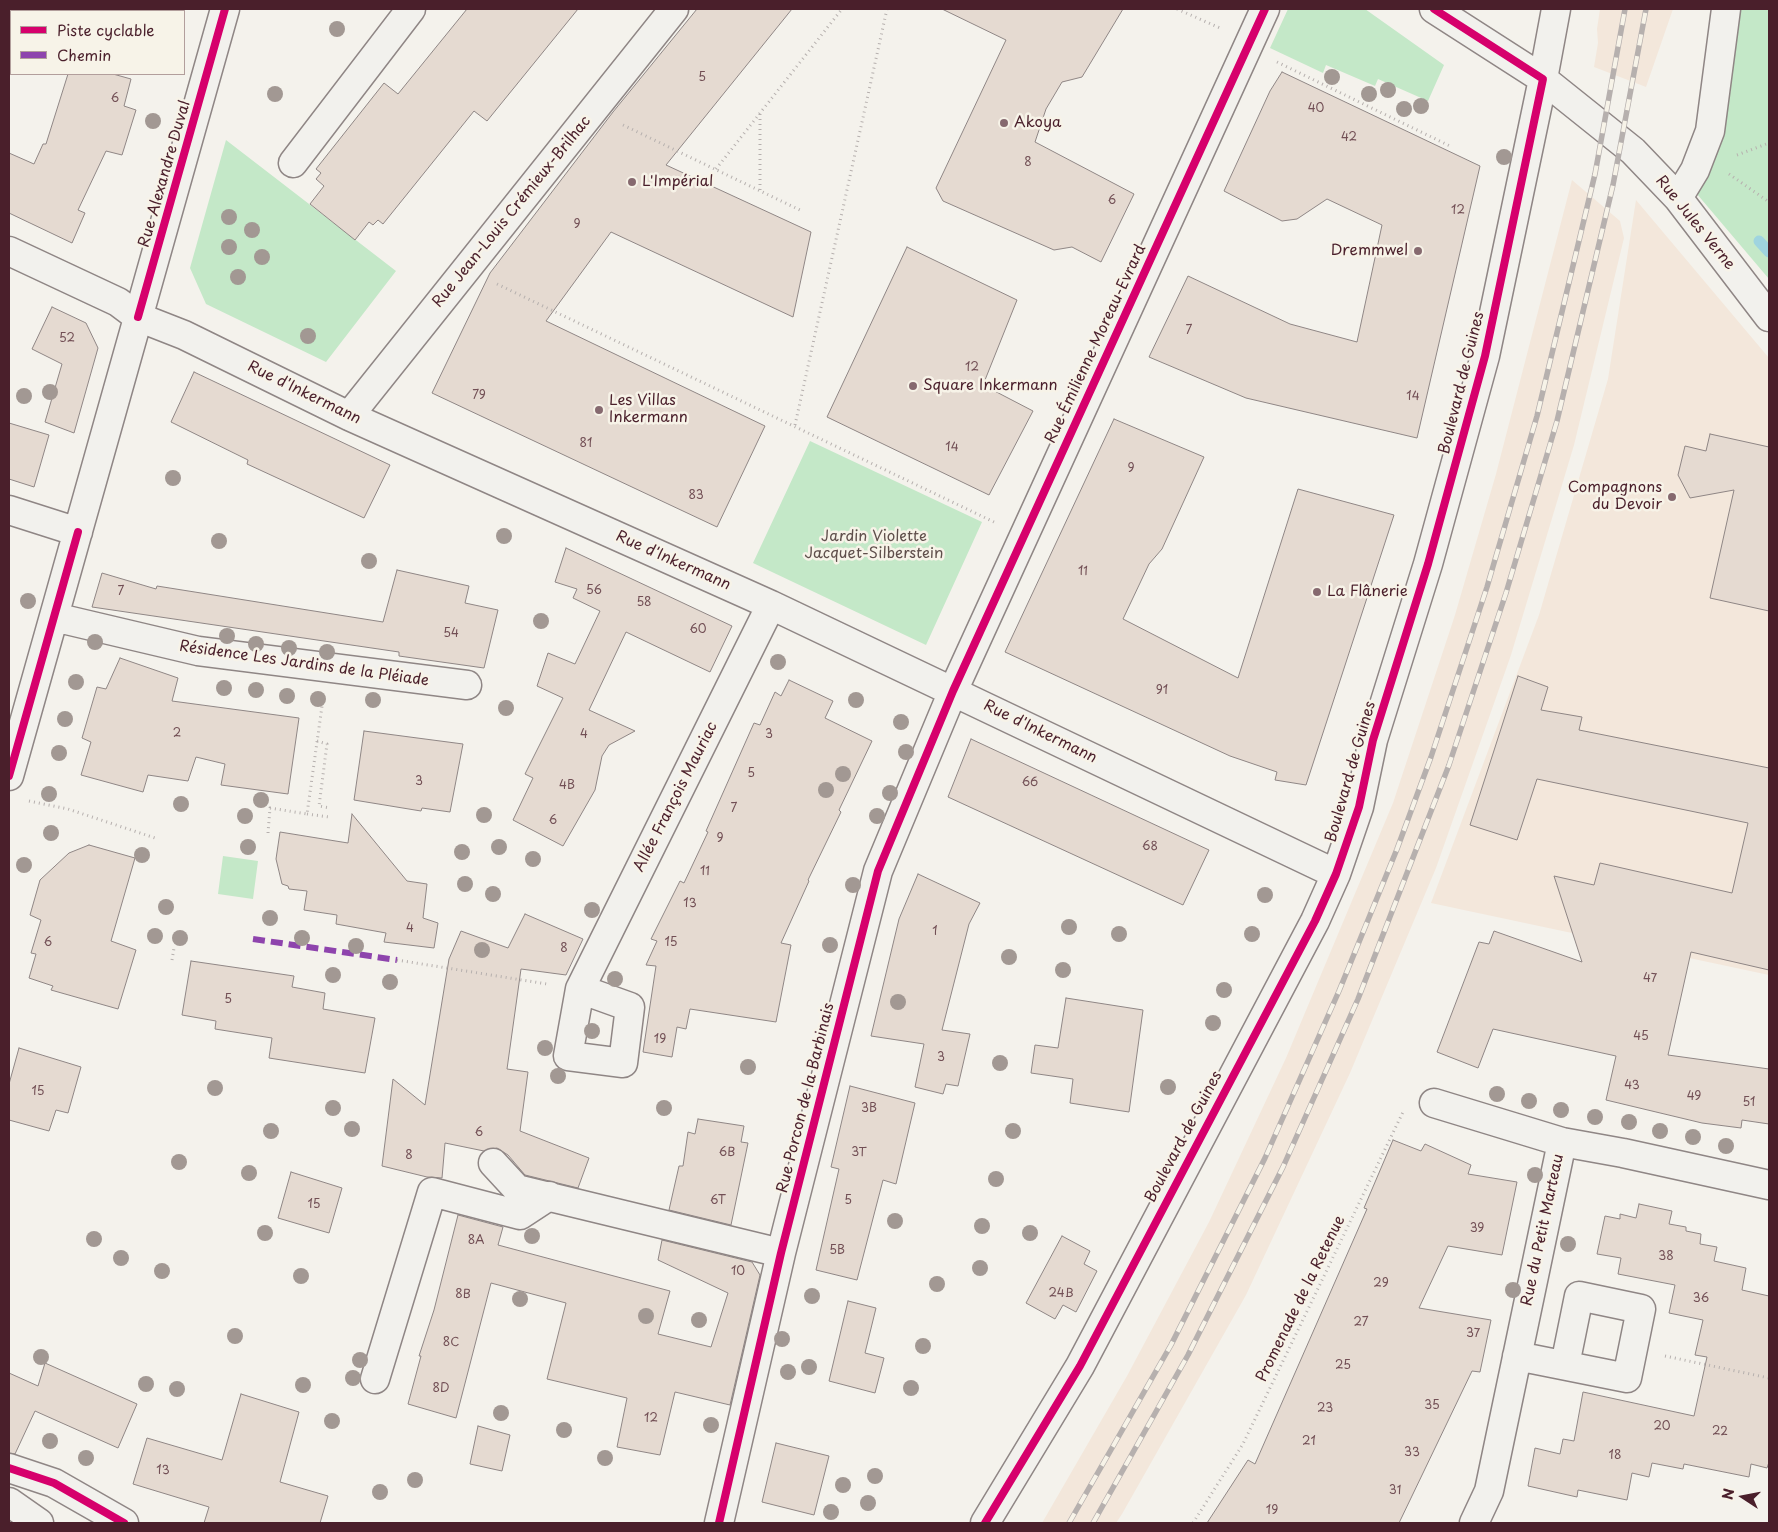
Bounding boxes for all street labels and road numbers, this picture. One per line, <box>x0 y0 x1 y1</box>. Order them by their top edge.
street label: Rue Alexandre Duval <box>135 98 195 250</box>
street label: Rue Jean-Louis Crémieux-Brilhac <box>429 113 595 311</box>
street label: Rue Jules Verne <box>1652 172 1738 274</box>
street label: Rue Émilienne Moreau-Evrard <box>1042 242 1150 446</box>
street label: Boulevard de Guines <box>1436 310 1488 456</box>
street label: Rue d'Inkermann <box>244 358 364 428</box>
street label: Rue d'Inkermann <box>613 528 733 594</box>
street label: Résidence Les Jardins de la Pléiade <box>178 638 430 690</box>
street label: Rue d'Inkermann <box>980 697 1100 767</box>
street label: Boulevard de Guines <box>1322 699 1380 845</box>
street label: Allée François Mauriac <box>630 719 722 875</box>
street label: Rue Porcon de la Barbinais <box>774 1001 838 1195</box>
street label: Boulevard de Guines <box>1142 1068 1226 1206</box>
street label: Rue du Petit Marteau <box>1518 1152 1568 1308</box>
street label: Promenade de la Retenue <box>1253 1213 1349 1385</box>

